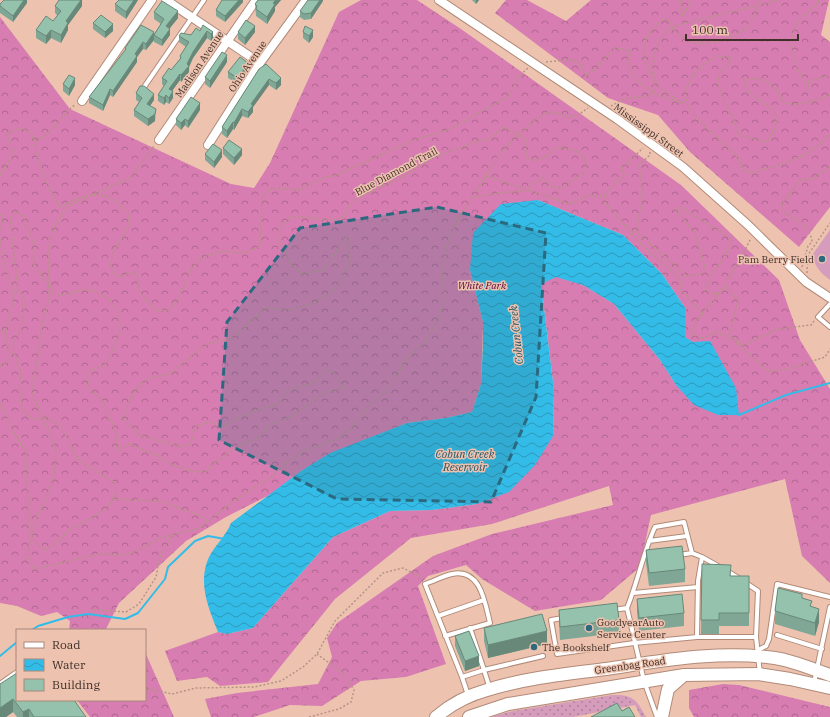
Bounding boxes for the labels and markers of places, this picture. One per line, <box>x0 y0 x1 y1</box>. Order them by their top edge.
place label: Pam Berry Field <box>738 253 814 266</box>
marker: Pam Berry Field <box>817 254 827 264</box>
place label: GoodyearAuto Service Center <box>597 616 666 641</box>
marker: GoodyearAuto Service Center <box>584 623 594 633</box>
place label: The Bookshelf <box>542 641 610 654</box>
marker: The Bookshelf <box>529 642 539 652</box>

